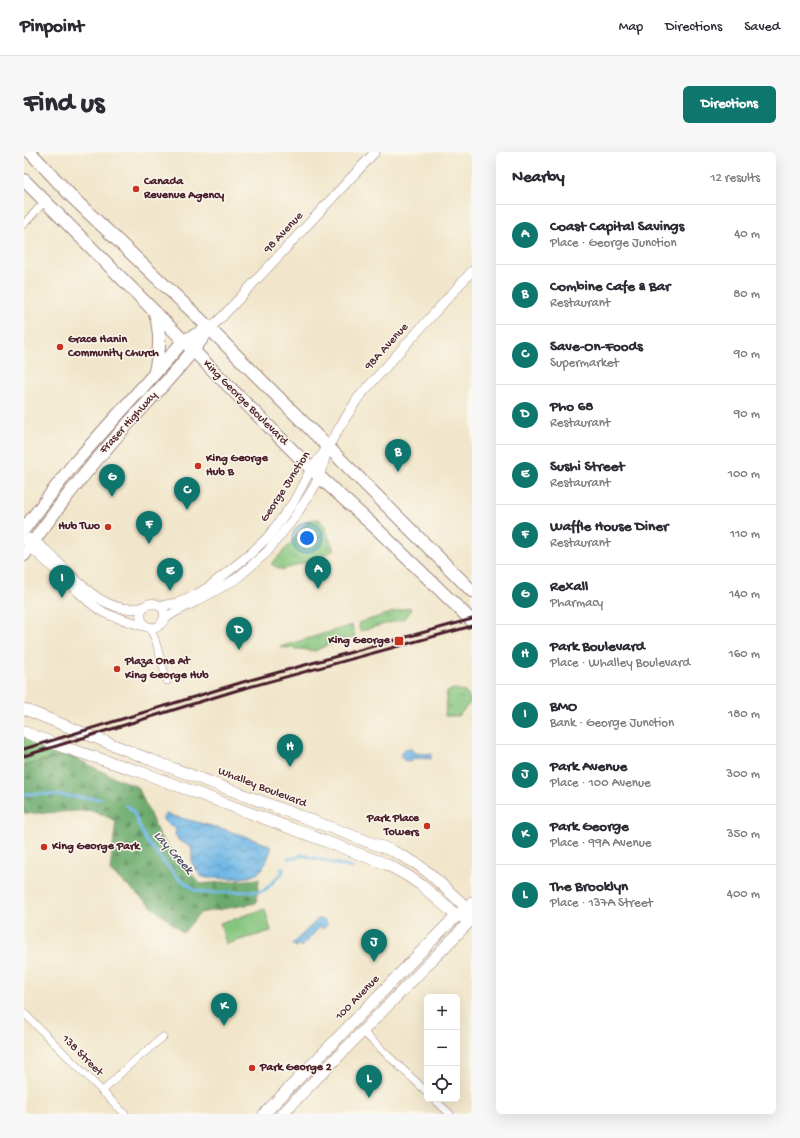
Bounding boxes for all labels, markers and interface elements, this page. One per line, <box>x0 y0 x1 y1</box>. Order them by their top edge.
text: Pinpoint <box>20 16 84 39</box>
text: Map <box>619 19 643 36</box>
text: Directions <box>665 19 722 36</box>
text: Saved <box>744 19 780 36</box>
button: Directions <box>683 86 776 123</box>
text: Find us <box>24 88 104 121</box>
text: Nearby <box>512 168 565 188</box>
text: 12 results <box>710 171 760 186</box>
place label: Canada Revenue Agency <box>143 175 224 203</box>
marker: Canada Revenue Agency <box>131 184 141 194</box>
street label: 98 Avenue <box>261 209 307 257</box>
text: Coast Capital Savings <box>550 218 684 236</box>
text: A <box>521 227 529 242</box>
text: 40 m <box>734 227 760 242</box>
text: Place · George Junction <box>550 236 677 251</box>
text: Combine Cafe & Bar <box>550 278 670 296</box>
text: B <box>522 287 528 302</box>
text: 80 m <box>733 287 760 302</box>
text: Restaurant <box>550 296 610 311</box>
street label: 98A Avenue <box>362 320 412 374</box>
place label: Grace Hanin Community Church <box>67 333 159 361</box>
text: Save-On-Foods <box>550 338 643 356</box>
marker: Grace Hanin Community Church <box>55 342 65 352</box>
text: C <box>521 347 529 362</box>
text: 90 m <box>734 347 760 362</box>
text: Supermarket <box>550 356 619 371</box>
street label: King George Boulevard <box>199 357 291 449</box>
street label: Fraser Highway <box>97 389 161 458</box>
text: Pho 68 <box>550 398 594 416</box>
text: D <box>521 407 529 422</box>
text: 90 m <box>734 407 760 422</box>
text: Restaurant <box>550 416 610 431</box>
pin: B <box>385 439 411 472</box>
street label: George Junction <box>258 449 314 525</box>
place label: King George Hub B <box>205 452 269 480</box>
text: Sushi Street <box>550 458 624 476</box>
marker: King George Hub B <box>193 461 203 471</box>
pin: G <box>99 464 125 497</box>
text: E <box>521 467 529 482</box>
text: 100 m <box>728 467 760 482</box>
text: Restaurant <box>550 476 610 491</box>
pin: C <box>174 477 200 510</box>
pin: F <box>136 511 162 544</box>
text: Waffle House Diner <box>550 518 668 536</box>
place label: Hub Two <box>58 520 101 534</box>
marker: Hub Two <box>103 522 113 532</box>
text: F <box>522 527 528 542</box>
text: 110 m <box>730 527 760 542</box>
your location <box>297 528 317 548</box>
text: Restaurant <box>550 536 610 551</box>
pin: A <box>305 556 331 589</box>
pin: E <box>157 558 183 591</box>
pin: I <box>49 565 75 598</box>
text: Rexall <box>550 578 588 596</box>
text: G <box>521 587 529 602</box>
text: 140 m <box>729 587 760 602</box>
text: Pharmacy <box>550 596 603 611</box>
pin: D <box>226 617 252 650</box>
place label: King George <box>327 634 391 648</box>
marker: King George <box>393 635 405 647</box>
text: Park Boulevard <box>550 638 645 656</box>
text: H <box>521 647 529 662</box>
text: 160 m <box>728 647 760 662</box>
place label: Plaza One At King George Hub <box>124 655 209 683</box>
text: Place · Whalley Boulevard <box>550 656 690 671</box>
marker: Plaza One At King George Hub <box>112 664 122 674</box>
text: BMO <box>550 698 577 716</box>
text: I <box>523 707 527 722</box>
text: 180 m <box>728 707 760 722</box>
text: Bank · George Junction <box>550 716 674 731</box>
pin: H <box>277 734 303 767</box>
text: Park Avenue <box>550 758 627 776</box>
street label: Whalley Boulevard <box>216 765 309 812</box>
text: J <box>522 767 528 782</box>
text: 300 m <box>726 767 760 782</box>
text: Place · 100 Avenue <box>550 776 651 791</box>
place label: Park Place Towers <box>366 812 420 840</box>
text: Park George <box>550 818 629 836</box>
marker: Park Place Towers <box>422 821 432 831</box>
text: K <box>521 827 529 842</box>
text: 350 m <box>727 827 760 842</box>
water label: Lay Creek <box>150 829 197 878</box>
text: Place · 99A Avenue <box>550 836 652 851</box>
place label: King George Park <box>51 840 141 854</box>
marker: King George Park <box>39 842 49 852</box>
text: The Brooklyn <box>550 878 628 896</box>
text: L <box>523 887 527 902</box>
text: 400 m <box>727 887 760 902</box>
text: Place · 137A Street <box>550 896 653 911</box>
pin: J <box>361 929 387 962</box>
street label: 100 Avenue <box>332 972 384 1024</box>
pin: K <box>211 993 237 1026</box>
map controls <box>424 994 460 1102</box>
button: + <box>424 994 460 1030</box>
button: − <box>424 1030 460 1066</box>
street label: 138 Street <box>58 1032 106 1080</box>
place label: Park George 2 <box>259 1061 332 1075</box>
marker: Park George 2 <box>247 1063 257 1073</box>
pin: L <box>356 1065 382 1098</box>
button: locate <box>424 1066 460 1102</box>

